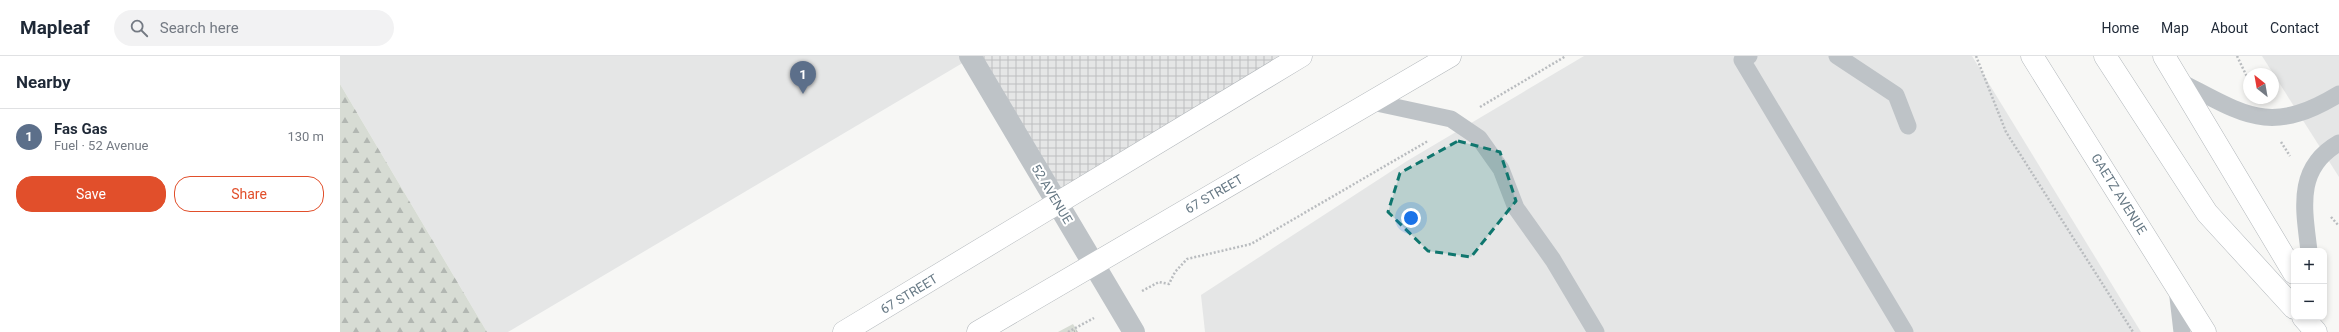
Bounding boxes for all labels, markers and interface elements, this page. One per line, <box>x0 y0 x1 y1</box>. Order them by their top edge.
search box <box>114 10 394 46</box>
text: Mapleaf <box>20 16 90 39</box>
icon: search <box>128 17 150 39</box>
text: Search here <box>160 19 239 37</box>
text: Home <box>2101 20 2139 36</box>
text: Map <box>2161 20 2189 36</box>
text: About <box>2211 20 2248 36</box>
text: Contact <box>2270 20 2319 36</box>
pin: 1 <box>790 61 816 94</box>
north arrow <box>2243 68 2279 104</box>
text: Nearby <box>16 72 71 92</box>
text: Fas Gas <box>54 120 107 138</box>
text: 1 <box>25 129 33 144</box>
text: 130 m <box>287 129 324 144</box>
text: Fuel · 52 Avenue <box>54 138 148 153</box>
street label: GAETZ AVENUE <box>2088 151 2150 237</box>
street label: 52 AVENUE <box>1028 162 1076 226</box>
street label: 67 STREET <box>1183 171 1246 216</box>
button: Save <box>16 176 166 212</box>
button: Share <box>174 176 324 212</box>
your location <box>1401 208 1421 228</box>
map controls <box>2291 248 2327 320</box>
button: + <box>2291 248 2327 284</box>
street label: 67 STREET <box>878 271 940 317</box>
button: − <box>2291 284 2327 320</box>

